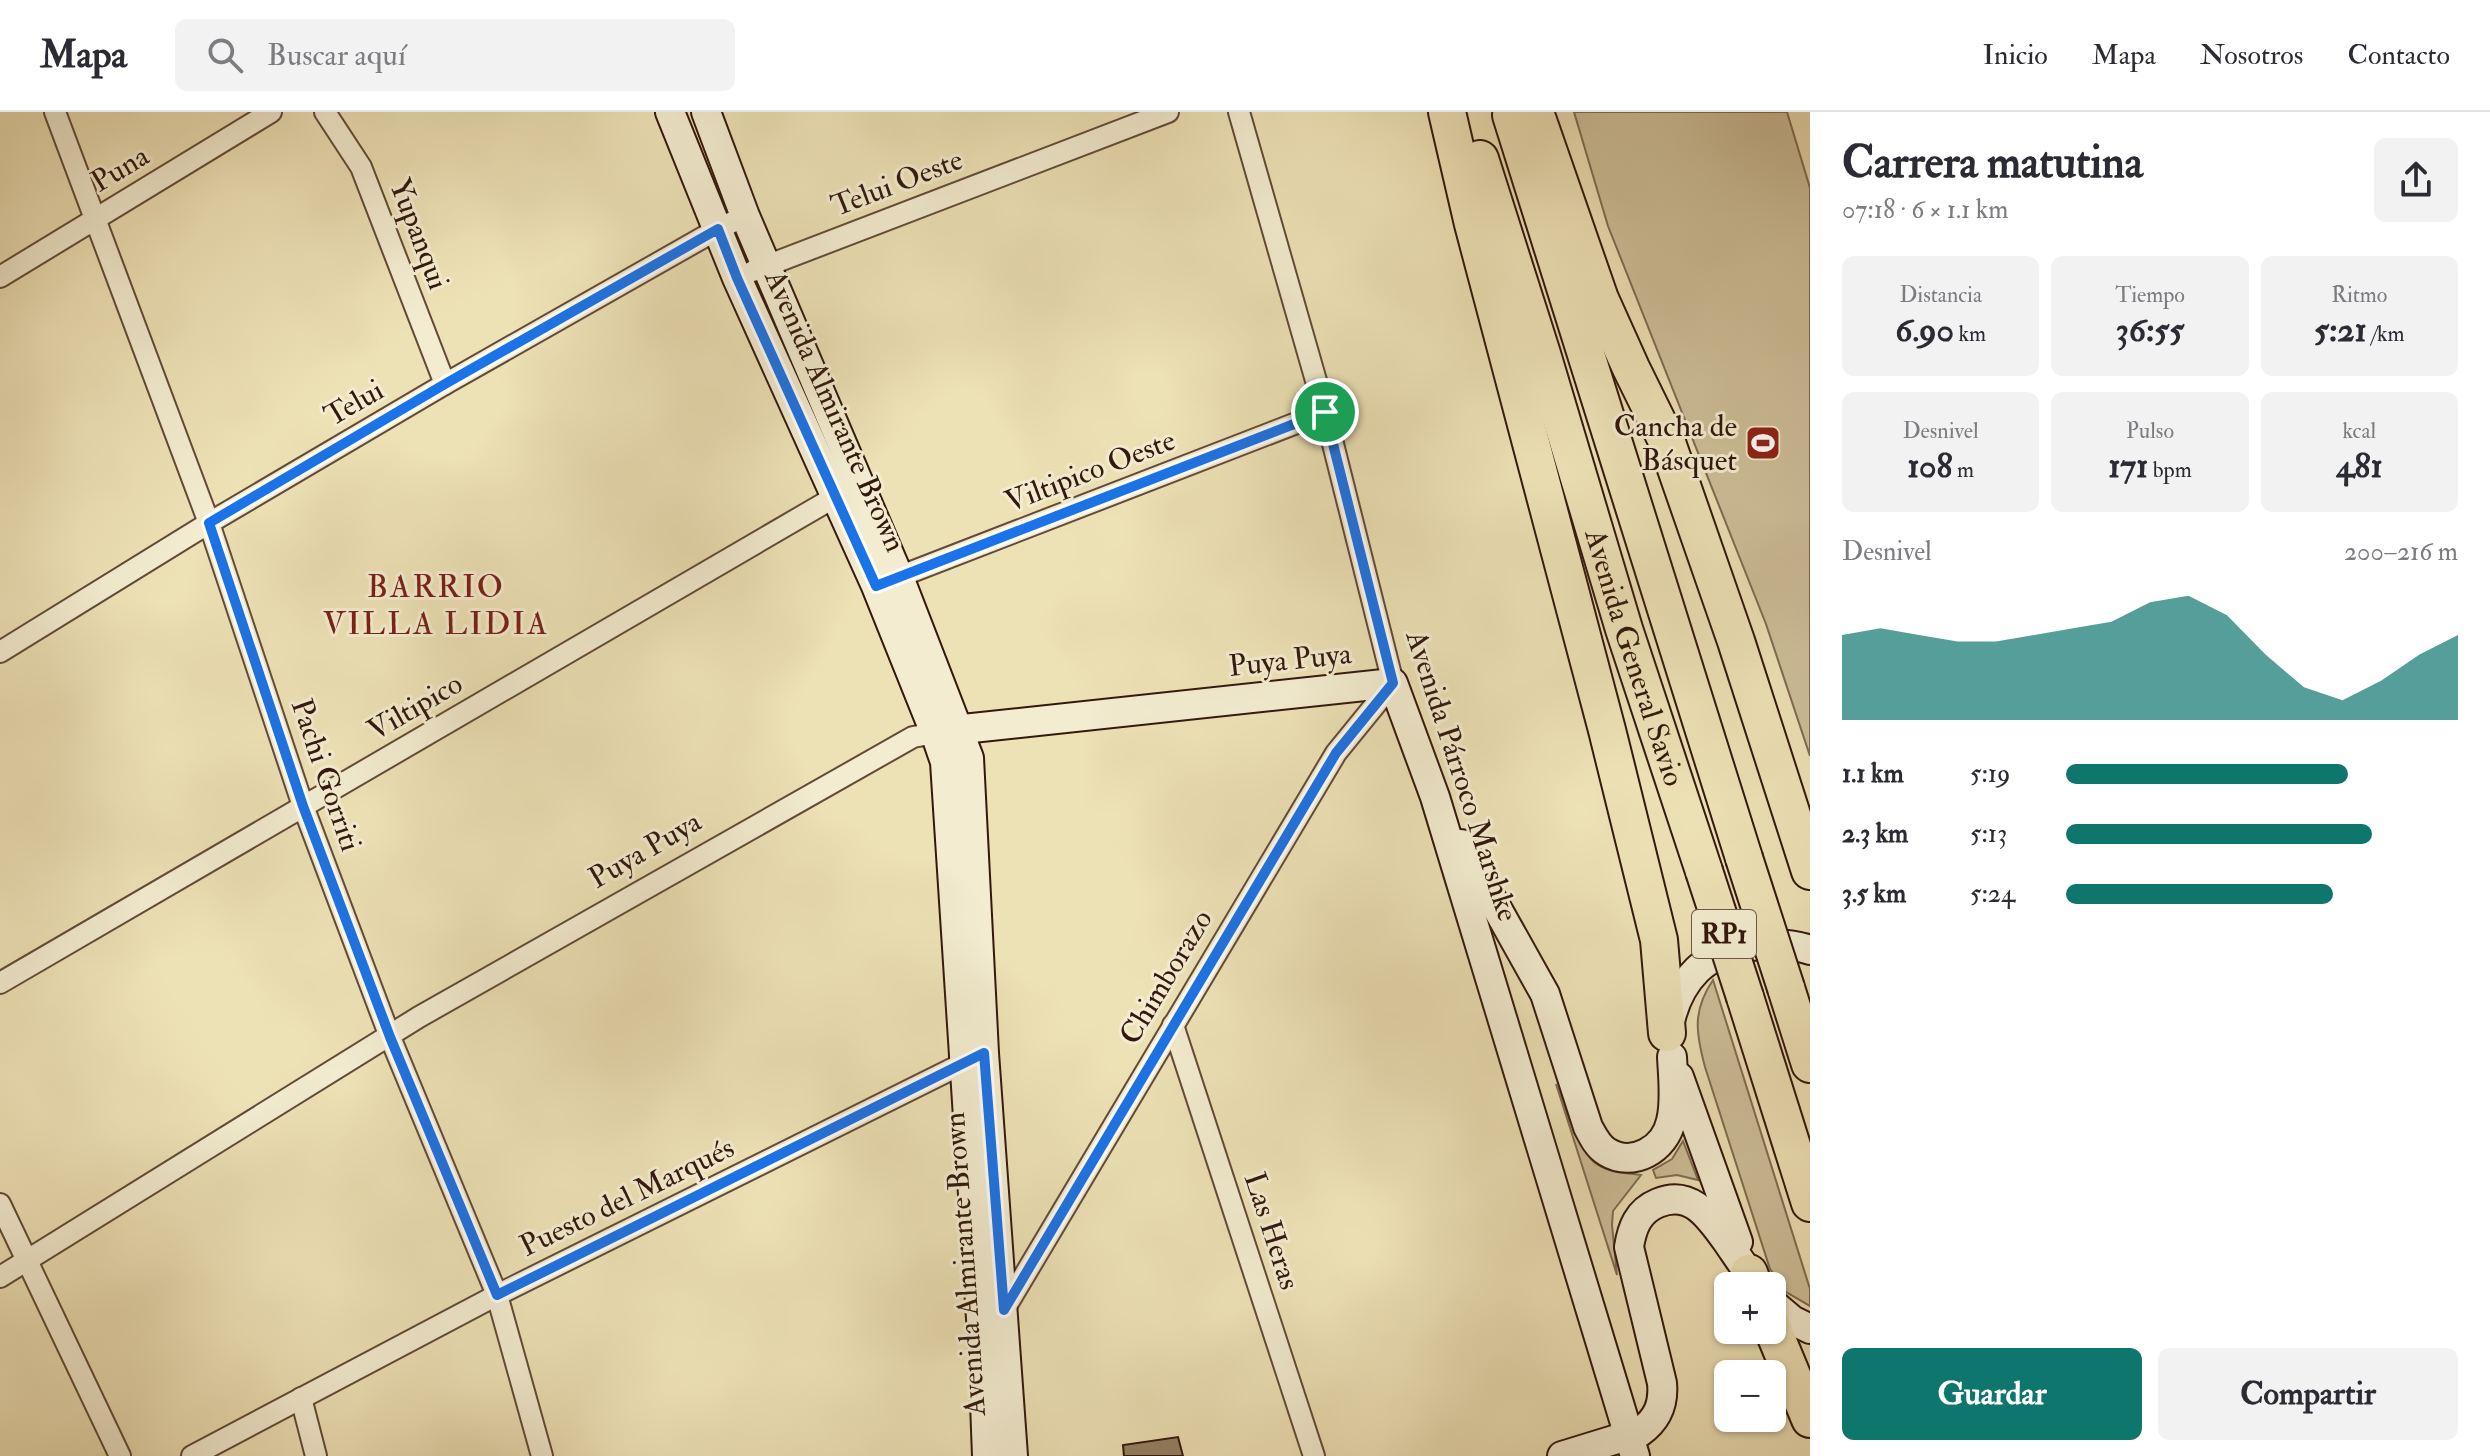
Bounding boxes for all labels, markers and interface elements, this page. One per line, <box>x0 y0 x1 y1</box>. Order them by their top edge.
search box <box>175 19 735 91</box>
text: Mapa <box>40 31 127 79</box>
icon: search <box>203 33 247 77</box>
text: Buscar aquí <box>267 37 406 74</box>
text: Inicio <box>1983 38 2048 73</box>
text: Mapa <box>2092 38 2156 73</box>
text: Nosotros <box>2200 38 2303 73</box>
text: Contacto <box>2347 38 2450 73</box>
text: Carrera matutina <box>1842 136 2143 191</box>
street label: Puna <box>84 137 156 201</box>
button: share <box>2374 138 2458 222</box>
street label: Telui Oeste <box>826 141 968 225</box>
street label: Yupanqui <box>381 173 457 295</box>
text: 07:18 · 6 × 1.1 km <box>1842 194 2008 226</box>
street label: Avenida Almirante Brown <box>756 263 914 558</box>
text: Distancia <box>1899 281 1982 309</box>
text: Tiempo <box>2115 281 2185 309</box>
text: Ritmo <box>2331 281 2387 309</box>
text: 6.90 <box>1895 309 1954 352</box>
text: 36:55 <box>2116 309 2184 352</box>
text: 5:21 <box>2314 309 2367 352</box>
text: km <box>1954 320 1986 348</box>
text: /km <box>2367 320 2405 348</box>
street label: Telui <box>318 371 390 435</box>
pin <box>1291 378 1359 446</box>
icon: arrive <box>1303 390 1347 434</box>
place label: Cancha de Básquet <box>1614 408 1737 479</box>
text: Desnivel <box>1903 417 1979 445</box>
text: Pulso <box>2126 417 2174 445</box>
text: kcal <box>2342 417 2376 445</box>
street label: Viltipico Oeste <box>1000 422 1180 520</box>
sports icon: Cancha de Básquet <box>1744 424 1782 462</box>
text: 108 <box>1907 445 1952 488</box>
text: 171 <box>2108 445 2148 488</box>
text: 481 <box>2336 445 2383 488</box>
text: m <box>1952 456 1974 484</box>
text: bpm <box>2148 456 2192 484</box>
street label: Avenida General Savio <box>1576 524 1693 791</box>
text: Desnivel <box>1842 536 1932 568</box>
text: 200–216 m <box>2344 536 2458 568</box>
district label: BARRIO VILLA LIDIA <box>323 567 549 644</box>
street label: Avenida Párroco Marshke <box>1397 625 1527 926</box>
street label: Puya Puya <box>1227 635 1354 685</box>
street label: Viltipico <box>361 665 469 749</box>
street label: Pachi Gorriti <box>283 694 369 856</box>
text: 1.1 km <box>1842 758 1904 790</box>
text: 5:19 <box>1970 758 2010 790</box>
street label: Puya Puya <box>582 803 708 897</box>
text: 2.3 km <box>1842 818 1908 850</box>
text: 5:13 <box>1970 818 2007 850</box>
text: 3.5 km <box>1842 878 1906 910</box>
text: 5:24 <box>1970 878 2015 910</box>
street label: Chimborazo <box>1111 903 1221 1051</box>
road number: RP1 <box>1692 910 1756 958</box>
street label: Avenida Almirante Brown <box>936 1111 994 1418</box>
street label: Puesto del Marqués <box>514 1129 740 1265</box>
street label: Las Heras <box>1236 1168 1308 1294</box>
map controls <box>1714 1272 1786 1432</box>
button: + <box>1714 1272 1786 1344</box>
button: Guardar <box>1842 1348 2142 1440</box>
button: Compartir <box>2158 1348 2458 1440</box>
button: − <box>1714 1360 1786 1432</box>

